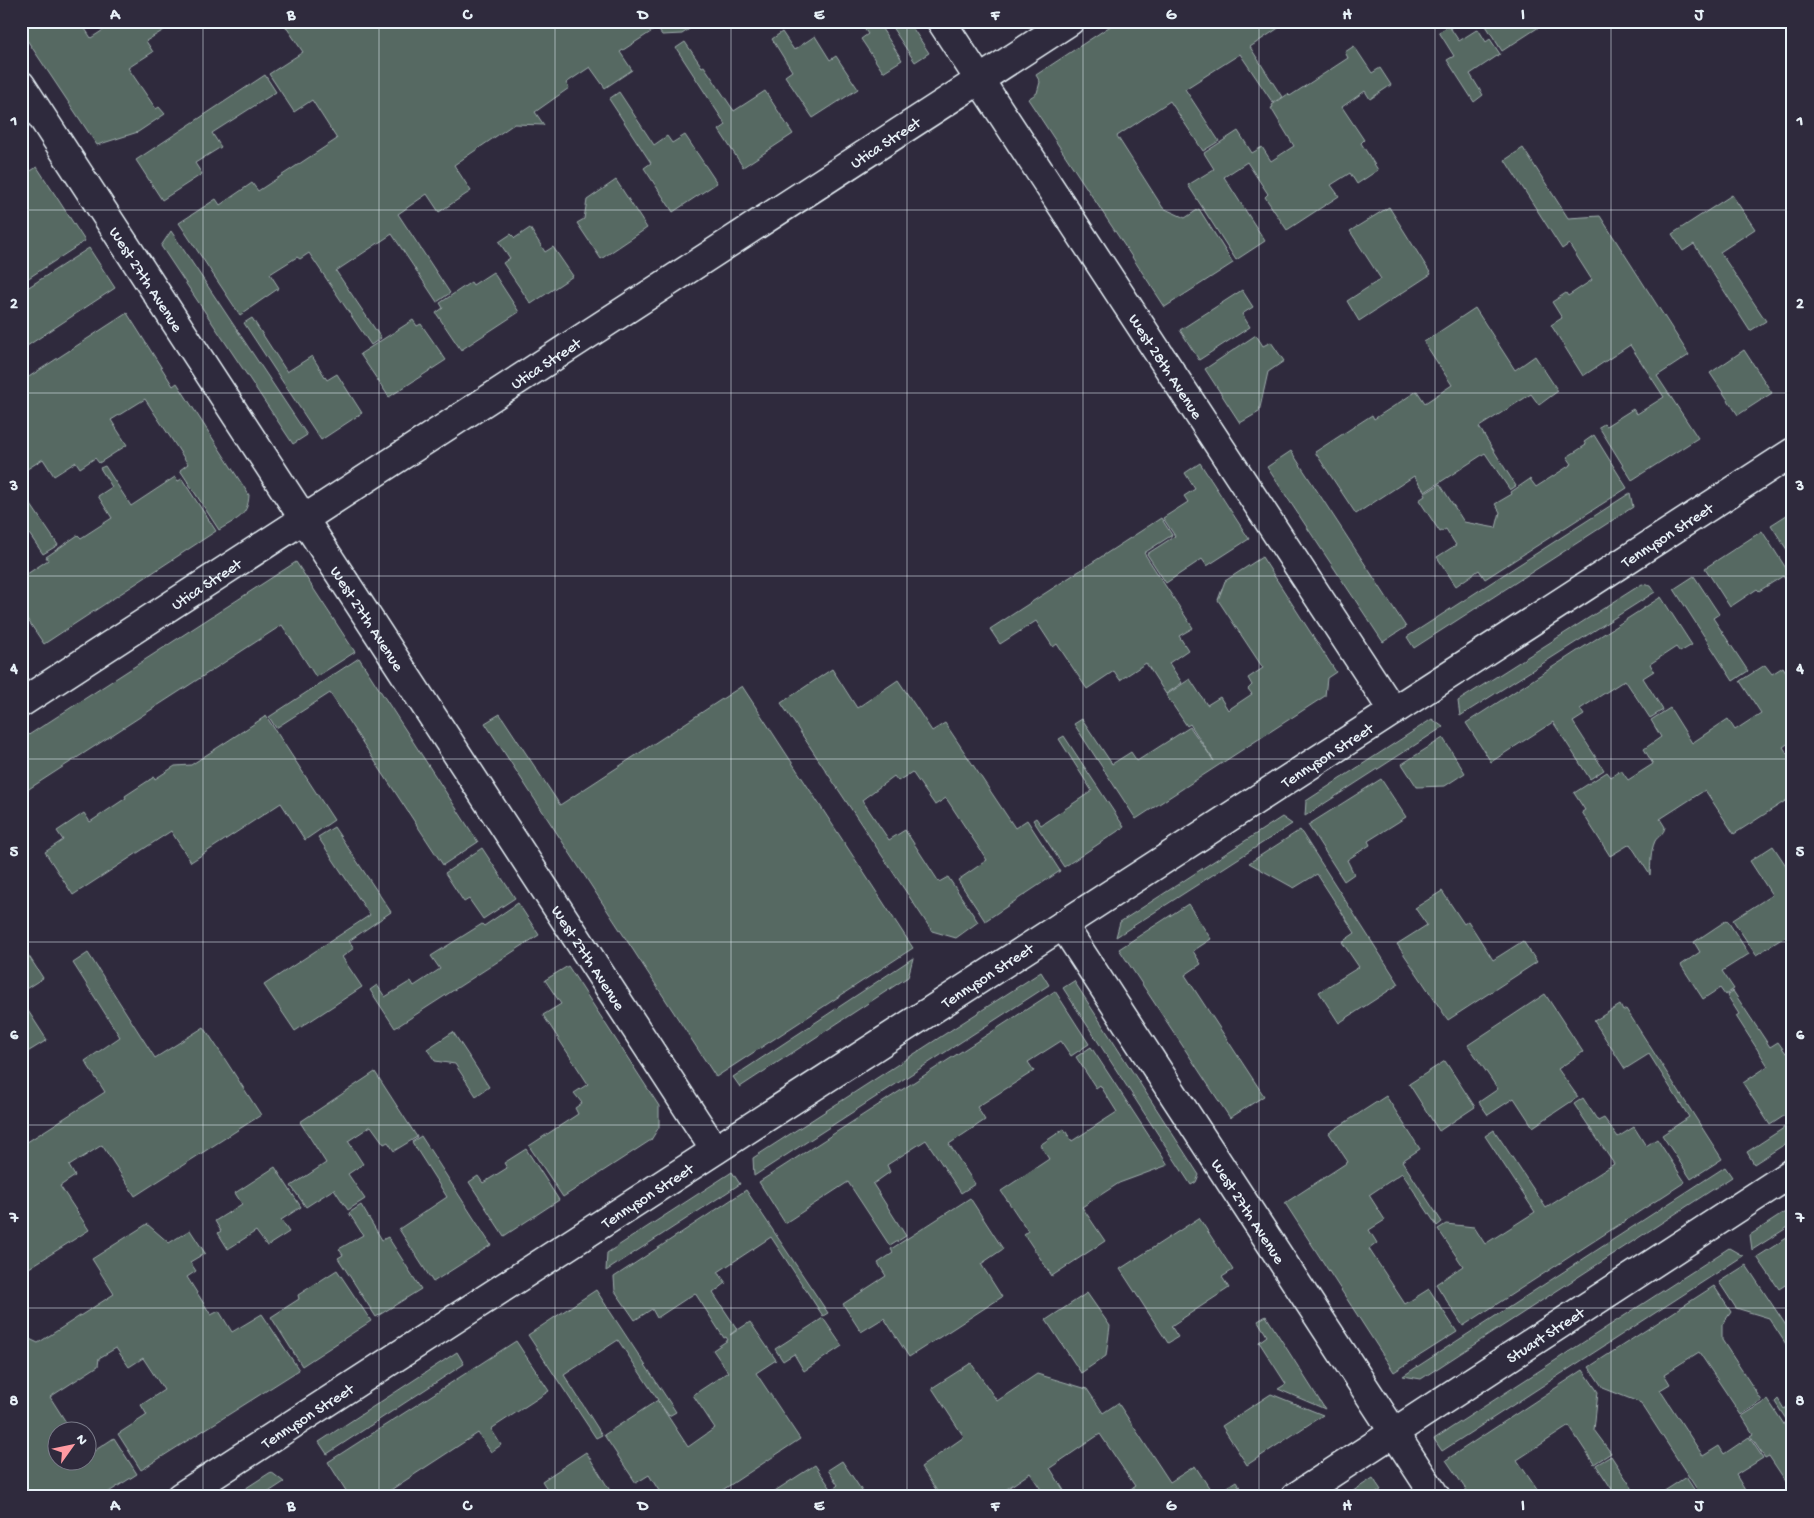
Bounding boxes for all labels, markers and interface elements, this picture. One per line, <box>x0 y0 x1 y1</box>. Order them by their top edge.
text: A <box>109 7 121 26</box>
text: B <box>286 7 296 26</box>
text: C <box>462 7 473 26</box>
text: D <box>636 7 649 26</box>
text: E <box>814 7 825 26</box>
text: F <box>990 7 1001 26</box>
text: G <box>1166 7 1177 26</box>
text: H <box>1342 7 1352 26</box>
text: I <box>1521 7 1525 26</box>
text: J <box>1694 7 1705 26</box>
text: 1 <box>10 113 17 132</box>
text: 1 <box>1796 113 1803 132</box>
street label: Utica Street <box>848 114 926 174</box>
street label: West 27th Avenue <box>103 224 186 337</box>
text: 2 <box>10 296 18 315</box>
text: 2 <box>1796 296 1804 315</box>
street label: West 28th Avenue <box>1123 311 1206 424</box>
street label: Utica Street <box>508 335 587 395</box>
text: 3 <box>9 478 18 497</box>
text: 3 <box>1795 478 1804 497</box>
street label: Tennyson Street <box>1618 499 1719 574</box>
street label: Utica Street <box>169 555 247 616</box>
street label: West 27th Avenue <box>324 564 407 676</box>
text: 4 <box>9 661 18 680</box>
text: 4 <box>1795 661 1804 680</box>
street label: Tennyson Street <box>1278 720 1379 794</box>
text: 5 <box>10 844 19 863</box>
text: 5 <box>1796 844 1805 863</box>
street label: West 27th Avenue <box>545 903 628 1016</box>
street label: Tennyson Street <box>938 940 1039 1015</box>
text: 6 <box>10 1027 19 1046</box>
text: 6 <box>1796 1027 1805 1046</box>
street label: West 27th Avenue <box>1205 1157 1288 1269</box>
street label: Tennyson Street <box>598 1160 699 1235</box>
text: 7 <box>9 1210 19 1229</box>
text: 7 <box>1795 1210 1805 1229</box>
street label: Stuart Street <box>1504 1304 1590 1369</box>
street label: Tennyson Street <box>258 1380 359 1455</box>
text: 8 <box>10 1393 19 1412</box>
text: 8 <box>1796 1393 1805 1412</box>
north arrow <box>48 1420 98 1470</box>
text: N <box>71 1432 90 1449</box>
text: A <box>109 1498 121 1517</box>
text: B <box>286 1498 296 1517</box>
text: C <box>462 1498 473 1517</box>
text: D <box>636 1498 649 1517</box>
text: E <box>814 1498 825 1517</box>
text: F <box>990 1498 1001 1517</box>
text: G <box>1166 1498 1177 1517</box>
text: H <box>1342 1498 1352 1517</box>
text: I <box>1521 1498 1525 1517</box>
text: J <box>1694 1498 1705 1517</box>

